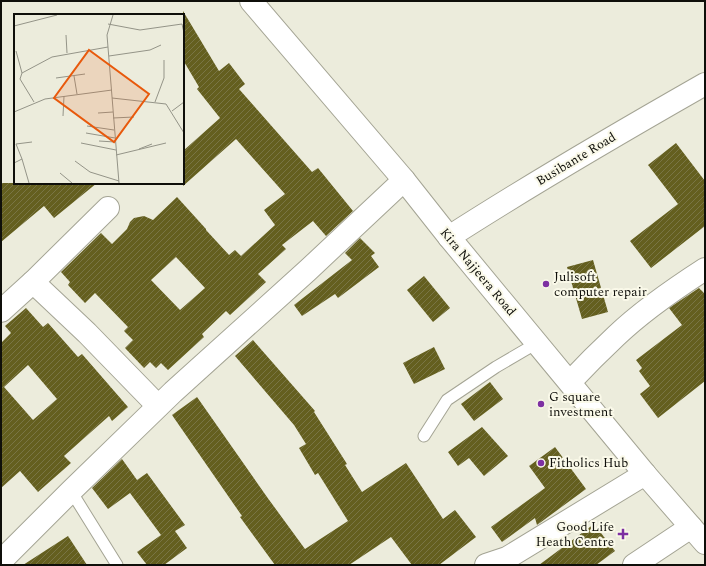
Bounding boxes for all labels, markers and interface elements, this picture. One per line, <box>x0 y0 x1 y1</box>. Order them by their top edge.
inset map <box>14 14 184 184</box>
street label: Busibante Road <box>532 127 620 191</box>
street label: Kira Najjeera Road <box>435 224 521 320</box>
place label: Julisoft computer repair <box>554 267 647 302</box>
marker: Julisoft computer repair <box>541 279 551 289</box>
place label: G square investment <box>549 387 613 422</box>
marker: G square investment <box>536 399 546 409</box>
place label: Fitholics Hub <box>549 453 628 473</box>
marker: Fitholics Hub <box>536 458 546 468</box>
place label: Good Life Heath Centre <box>536 517 614 552</box>
marker: Good Life Heath Centre <box>617 528 629 540</box>

